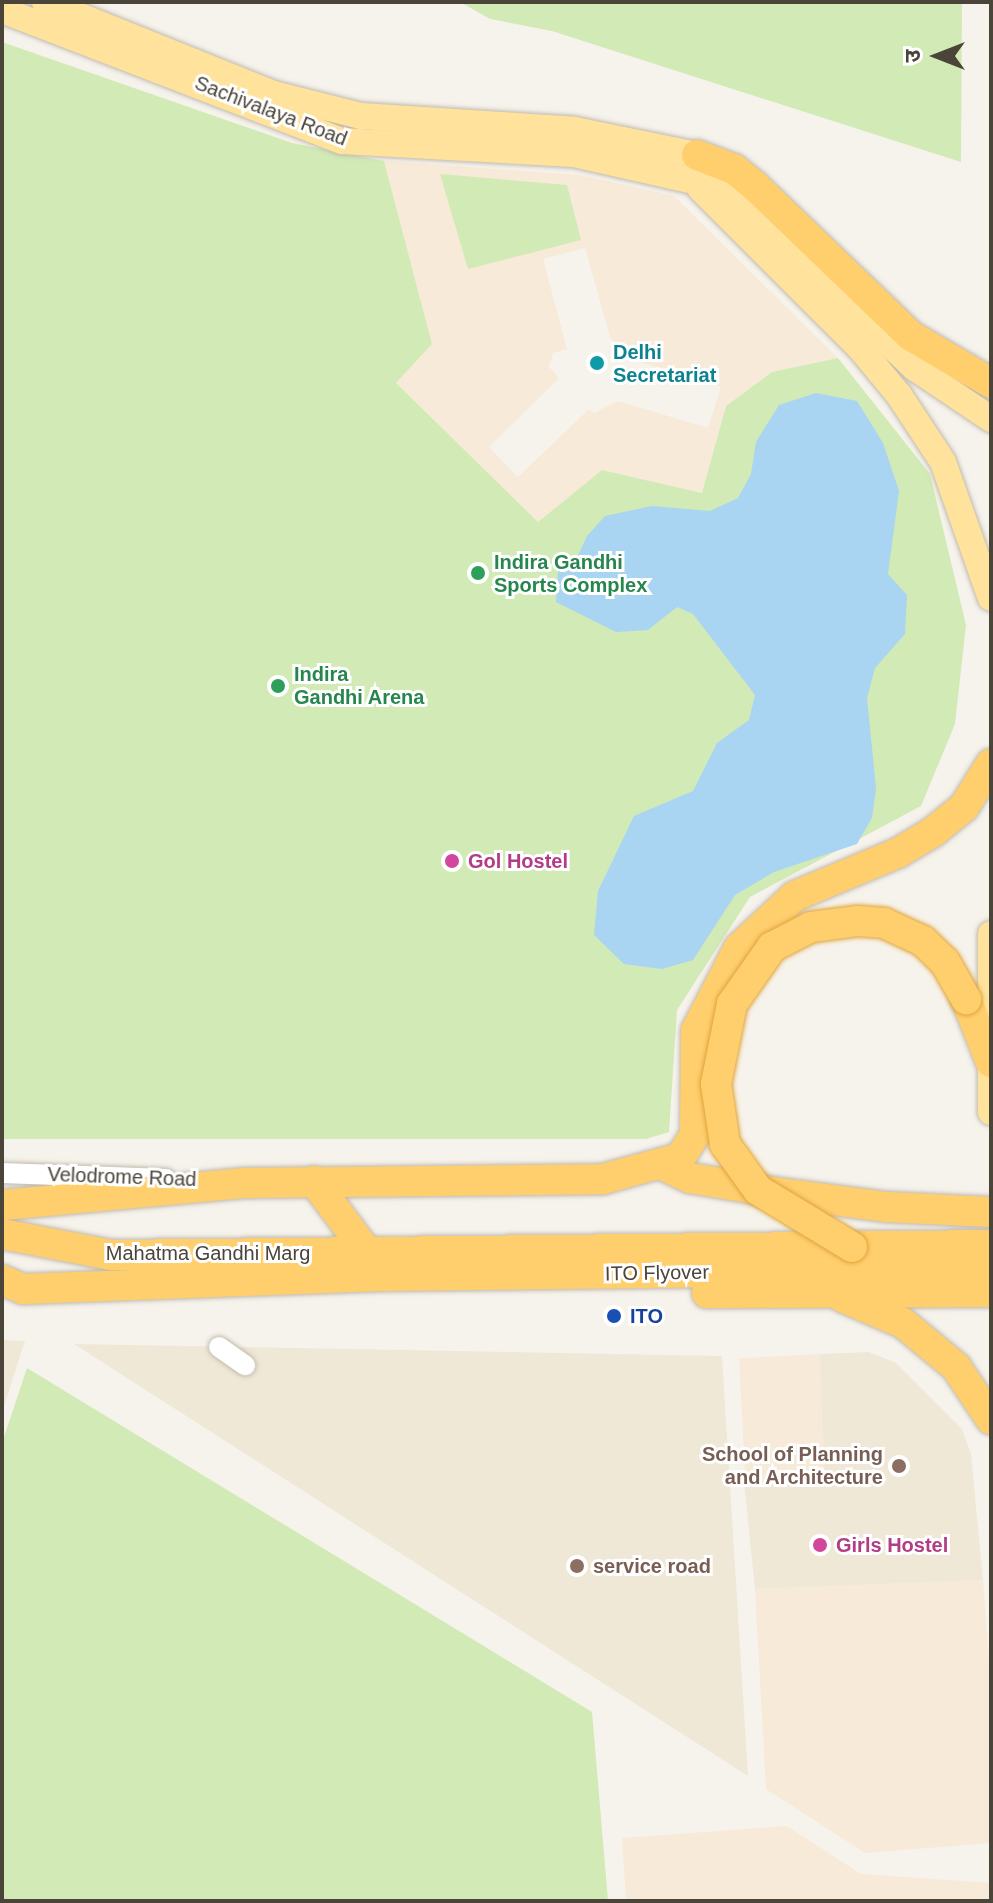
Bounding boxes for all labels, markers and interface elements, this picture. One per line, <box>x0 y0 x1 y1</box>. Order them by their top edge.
north arrow <box>897 16 977 96</box>
text: उ <box>900 50 925 62</box>
street label: Sachivalaya Road <box>191 71 351 151</box>
place label: Delhi Secretariat <box>613 340 716 387</box>
marker: Delhi Secretariat <box>588 354 606 372</box>
place label: Indira Gandhi Sports Complex <box>494 550 647 597</box>
marker: Indira Gandhi Sports Complex <box>469 564 487 582</box>
place label: Indira Gandhi Arena <box>294 662 425 709</box>
marker: Indira Gandhi Arena <box>269 677 287 695</box>
place label: Gol Hostel <box>468 849 568 873</box>
marker: Gol Hostel <box>443 852 461 870</box>
street label: Velodrome Road <box>47 1162 197 1192</box>
street label: Mahatma Gandhi Marg <box>106 1241 310 1265</box>
street label: ITO Flyover <box>605 1260 709 1286</box>
place label: ITO <box>630 1304 663 1328</box>
marker: ITO <box>605 1307 623 1325</box>
place label: School of Planning and Architecture <box>702 1442 883 1489</box>
marker: School of Planning and Architecture <box>890 1457 908 1475</box>
place label: Girls Hostel <box>836 1533 948 1557</box>
marker: Girls Hostel <box>811 1536 829 1554</box>
place label: service road <box>593 1554 711 1578</box>
marker: service road <box>568 1557 586 1575</box>

